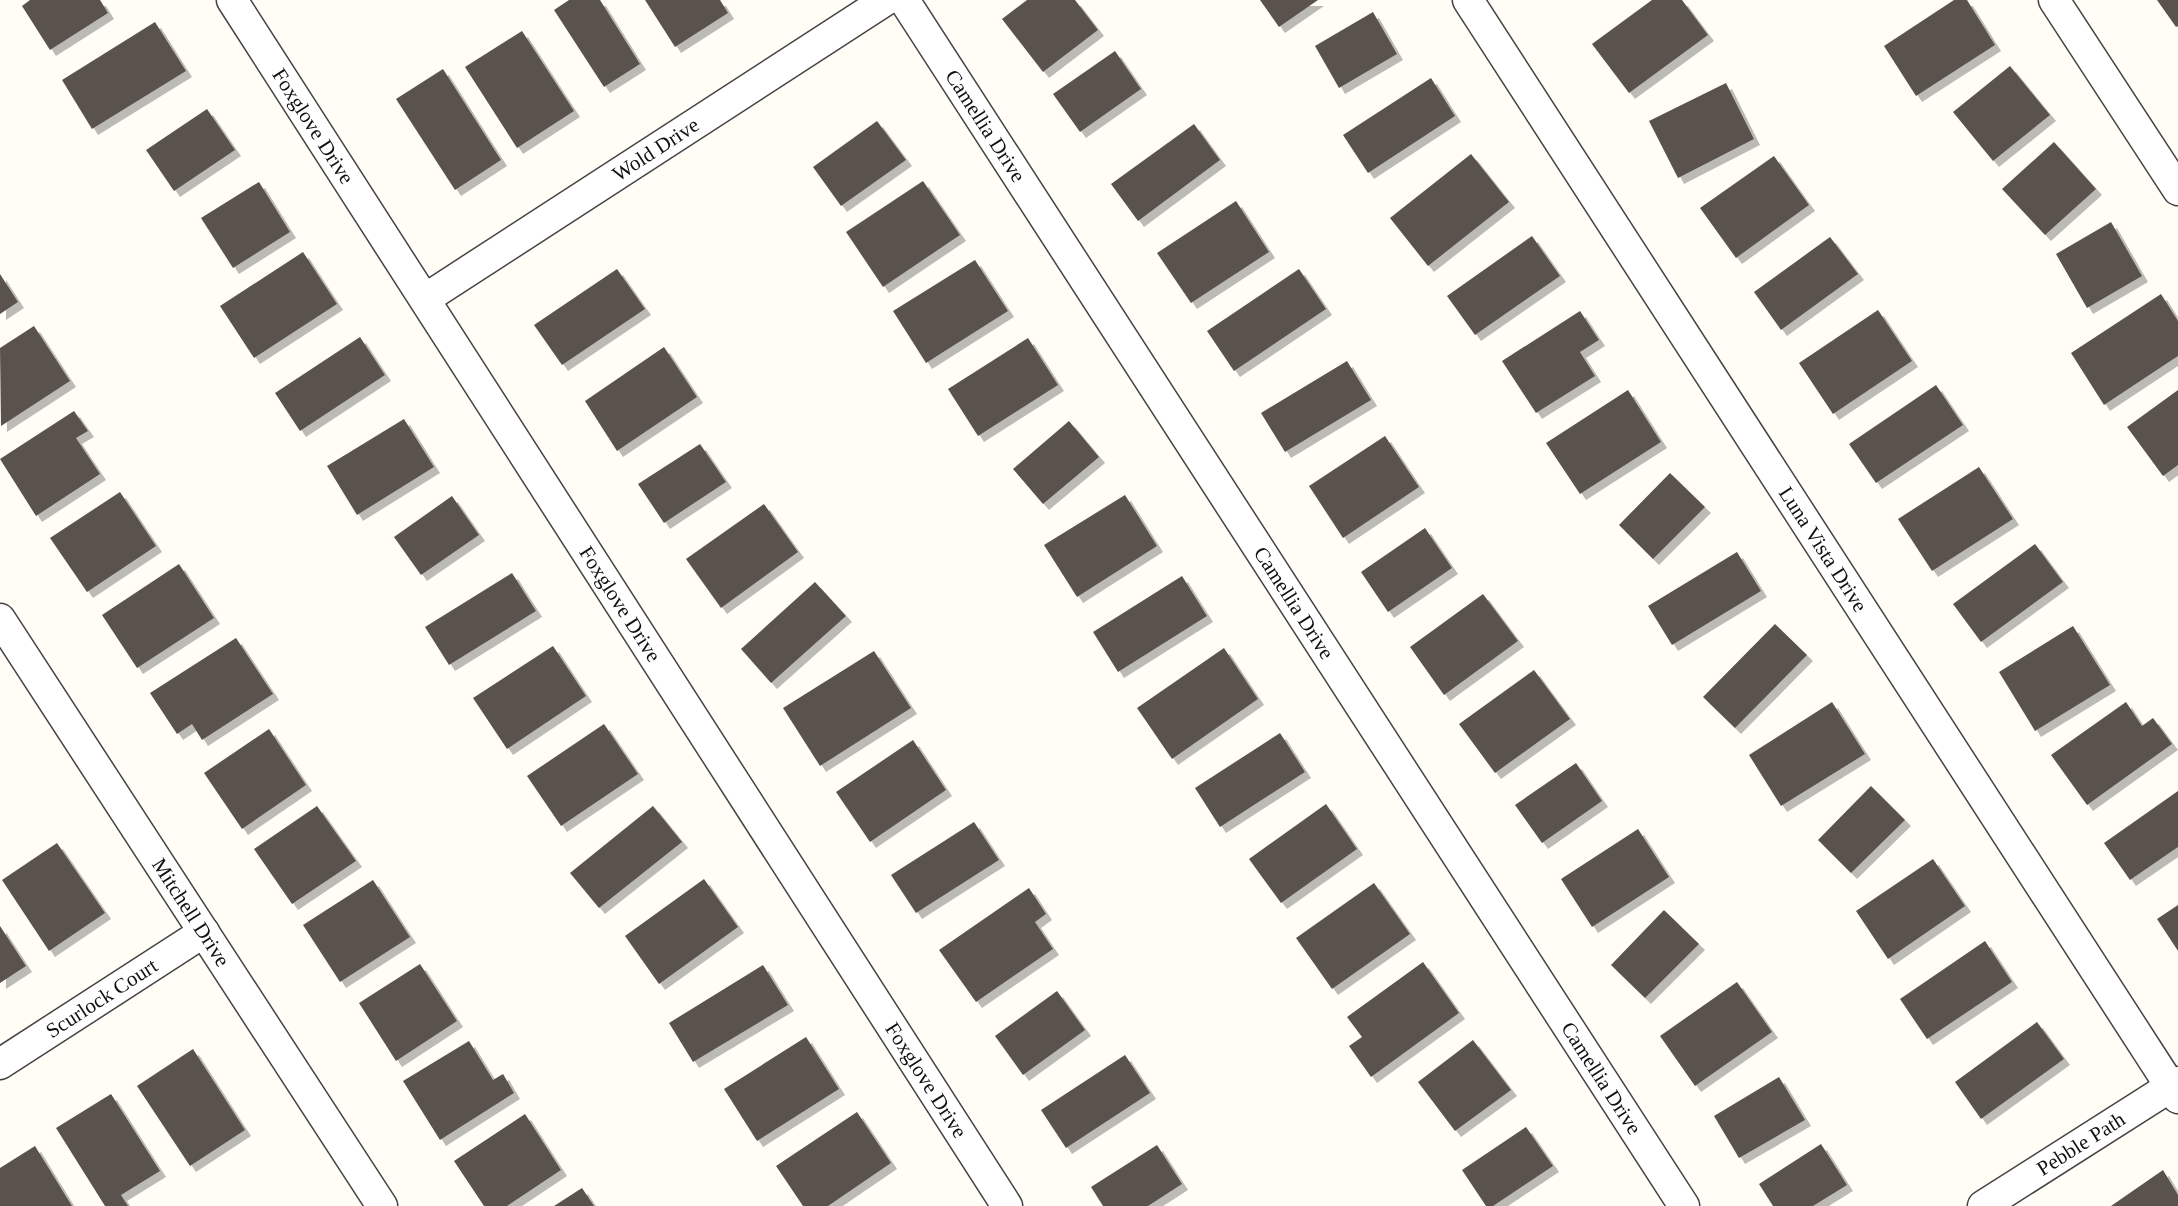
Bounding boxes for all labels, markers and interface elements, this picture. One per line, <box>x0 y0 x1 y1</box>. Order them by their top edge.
street label: Foxglove Drive <box>267 64 359 188</box>
street label: Camellia Drive <box>940 65 1031 187</box>
street label: Wold Drive <box>608 113 703 186</box>
street label: Luna Vista Drive <box>1774 482 1872 616</box>
street label: Foxglove Drive <box>574 542 666 666</box>
street label: Camellia Drive <box>1249 542 1339 664</box>
street label: Mitchell Drive <box>147 854 235 971</box>
street label: Scurlock Court <box>41 953 162 1043</box>
street label: Camellia Drive <box>1556 1017 1646 1139</box>
street label: Foxglove Drive <box>880 1018 972 1142</box>
street label: Pebble Path <box>2032 1107 2130 1181</box>

